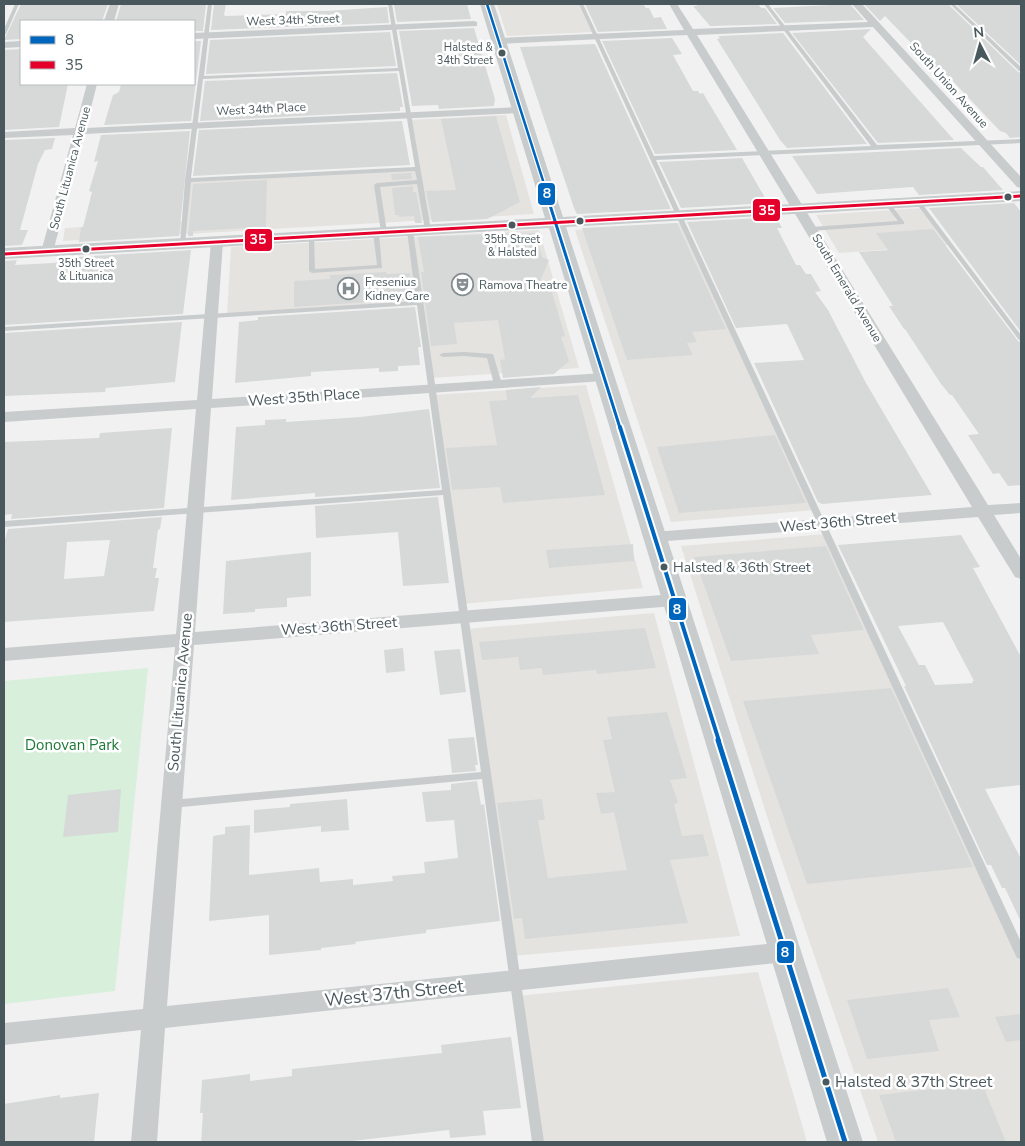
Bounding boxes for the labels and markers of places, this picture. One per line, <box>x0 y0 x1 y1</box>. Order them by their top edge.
place label: Halsted & 34th Street <box>437 40 493 68</box>
marker: Halsted & 34th Street <box>497 48 507 58</box>
unlabelled marker <box>1003 192 1013 202</box>
unlabelled marker <box>575 216 585 226</box>
marker: 35th Street & Halsted <box>507 220 517 230</box>
place label: 35th Street & Halsted <box>484 232 540 260</box>
marker: 35th Street & Lituanica <box>81 244 91 254</box>
place label: 35th Street & Lituanica <box>58 256 114 284</box>
theatre icon: Ramova Theatre <box>451 273 475 297</box>
place label: Fresenius Kidney Care <box>365 274 430 304</box>
hospital icon: Fresenius Kidney Care <box>337 277 361 301</box>
place label: Ramova Theatre <box>479 277 567 293</box>
place label: Halsted & 36th Street <box>673 558 811 577</box>
marker: Halsted & 36th Street <box>659 562 669 572</box>
place label: Halsted & 37th Street <box>835 1071 993 1093</box>
marker: Halsted & 37th Street <box>821 1077 831 1087</box>

